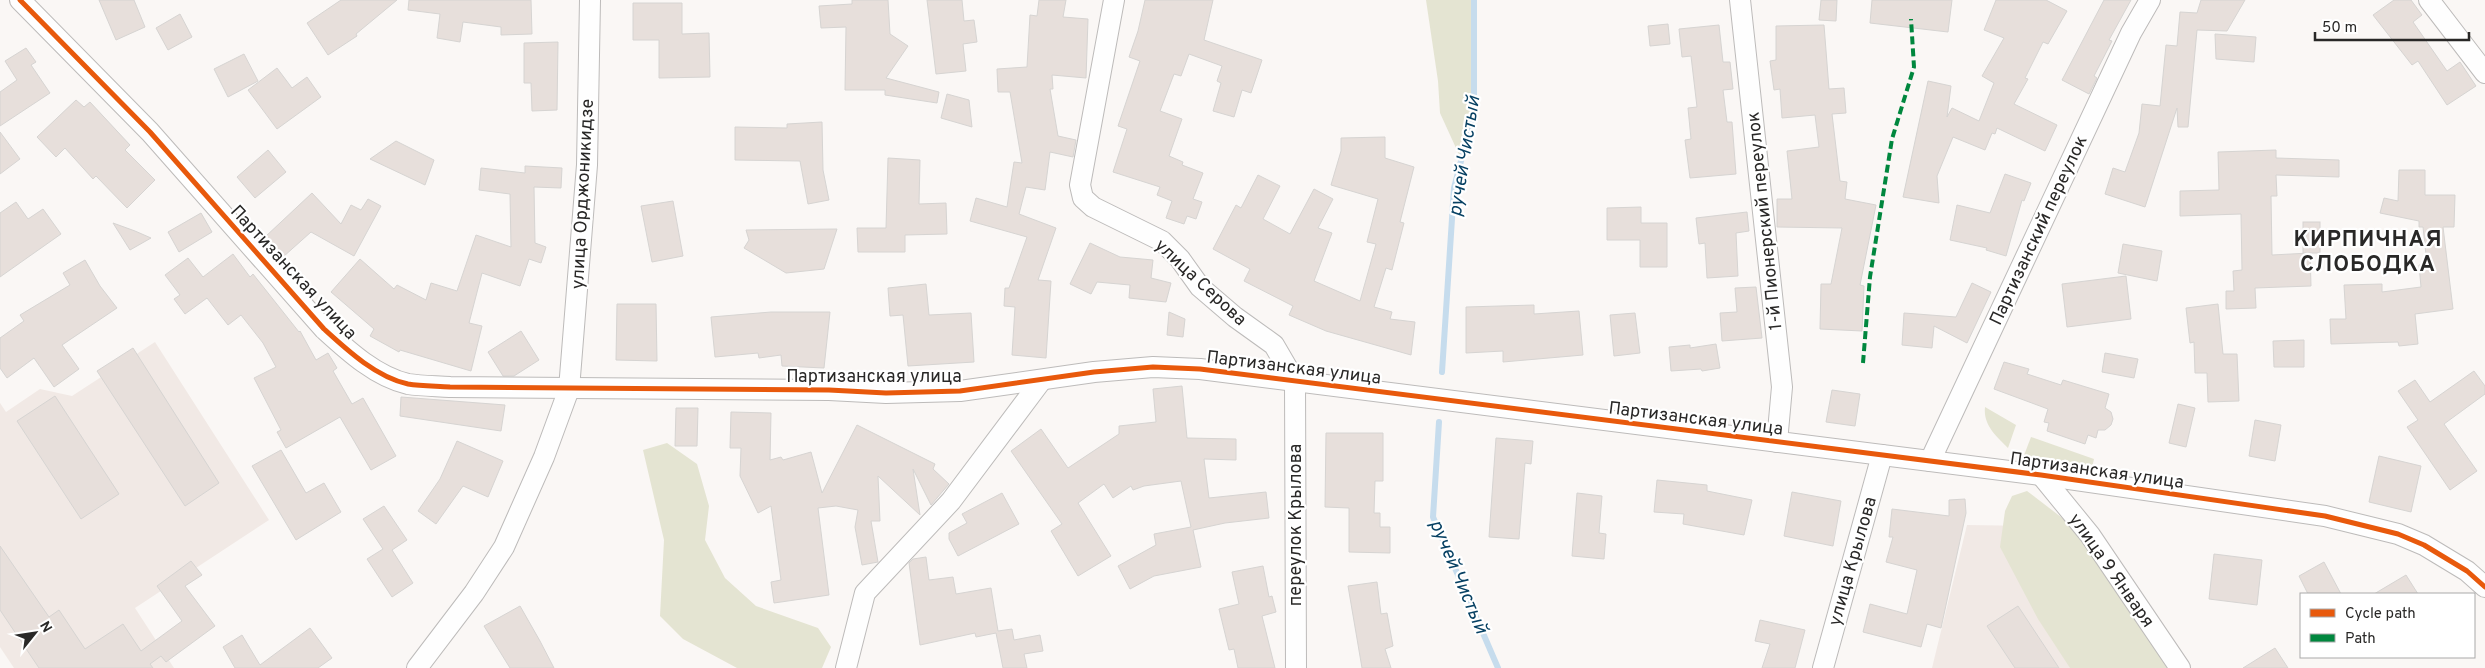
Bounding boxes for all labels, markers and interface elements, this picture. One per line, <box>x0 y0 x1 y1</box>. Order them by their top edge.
scale bar <box>2315 10 2469 42</box>
text: 50 m <box>2322 19 2357 38</box>
water label: ручей Чистый <box>1444 93 1487 218</box>
street label: улица Орджоникидзе <box>567 98 600 290</box>
street label: 1-й Пионерский переулок <box>1743 110 1788 331</box>
street label: Партизанский переулок <box>1985 132 2093 329</box>
street label: Партизанская улица <box>225 201 361 345</box>
district label: КИРПИЧНАЯ СЛОБОДКА <box>2293 227 2443 279</box>
street label: улица Серова <box>1149 235 1251 332</box>
street label: Партизанская улица <box>1205 346 1382 391</box>
street label: Партизанская улица <box>786 366 962 389</box>
street label: Партизанская улица <box>1607 397 1784 442</box>
street label: переулок Крылова <box>1285 444 1308 606</box>
street label: Партизанская улица <box>2008 448 2185 495</box>
street label: улица Крылова <box>1824 494 1883 629</box>
street label: улица 9 Января <box>2063 509 2159 633</box>
water label: ручей Чистый <box>1423 516 1493 638</box>
legend <box>2300 593 2475 658</box>
text: Cycle path <box>2345 605 2416 624</box>
north arrow <box>10 608 60 658</box>
text: N <box>35 619 55 636</box>
text: Path <box>2345 630 2376 649</box>

